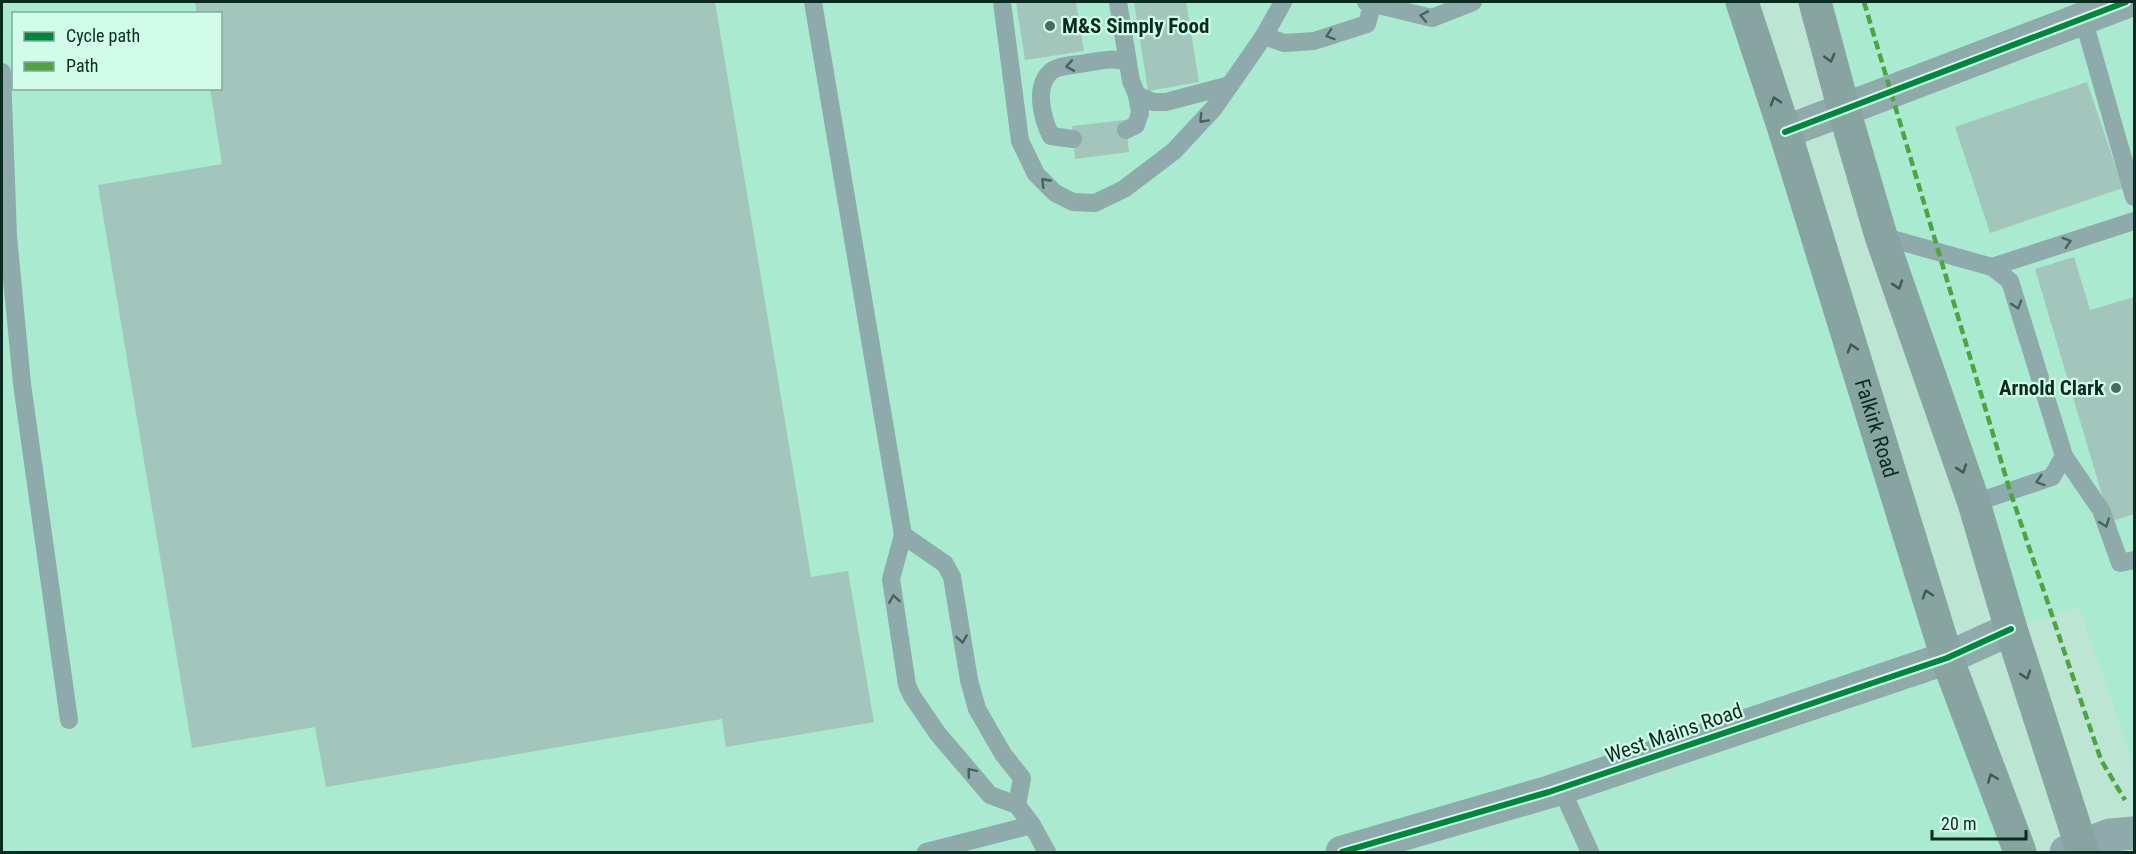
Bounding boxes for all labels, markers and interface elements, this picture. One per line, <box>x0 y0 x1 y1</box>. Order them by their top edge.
one-way arrow <box>1419 10 1429 23</box>
legend <box>12 12 222 90</box>
place label: M&S Simply Food <box>1062 14 1209 38</box>
marker: M&S Simply Food <box>1043 19 1057 33</box>
text: Cycle path <box>66 25 140 46</box>
one-way arrow <box>1325 28 1336 41</box>
one-way arrow <box>1822 53 1835 63</box>
text: Path <box>66 55 99 76</box>
one-way arrow <box>1065 59 1075 72</box>
one-way arrow <box>1770 96 1782 107</box>
one-way arrow <box>1200 112 1211 123</box>
one-way arrow <box>1041 179 1052 190</box>
one-way arrow <box>2061 237 2072 250</box>
one-way arrow <box>1890 279 1903 290</box>
one-way arrow <box>2010 299 2022 310</box>
one-way arrow <box>1846 343 1859 353</box>
street label: Falkirk Road <box>1850 376 1903 481</box>
place label: Arnold Clark <box>1999 376 2105 400</box>
marker: Arnold Clark <box>2109 381 2123 395</box>
one-way arrow <box>1955 463 1968 474</box>
one-way arrow <box>2035 474 2046 486</box>
one-way arrow <box>2098 517 2111 528</box>
one-way arrow <box>1922 589 1935 600</box>
one-way arrow <box>888 595 900 604</box>
one-way arrow <box>956 634 968 643</box>
one-way arrow <box>2019 669 2031 680</box>
street label: West Mains Road <box>1602 698 1746 768</box>
one-way arrow <box>967 768 978 779</box>
one-way arrow <box>1987 773 1999 784</box>
scale bar <box>1932 803 2026 841</box>
text: 20 m <box>1941 813 1976 834</box>

